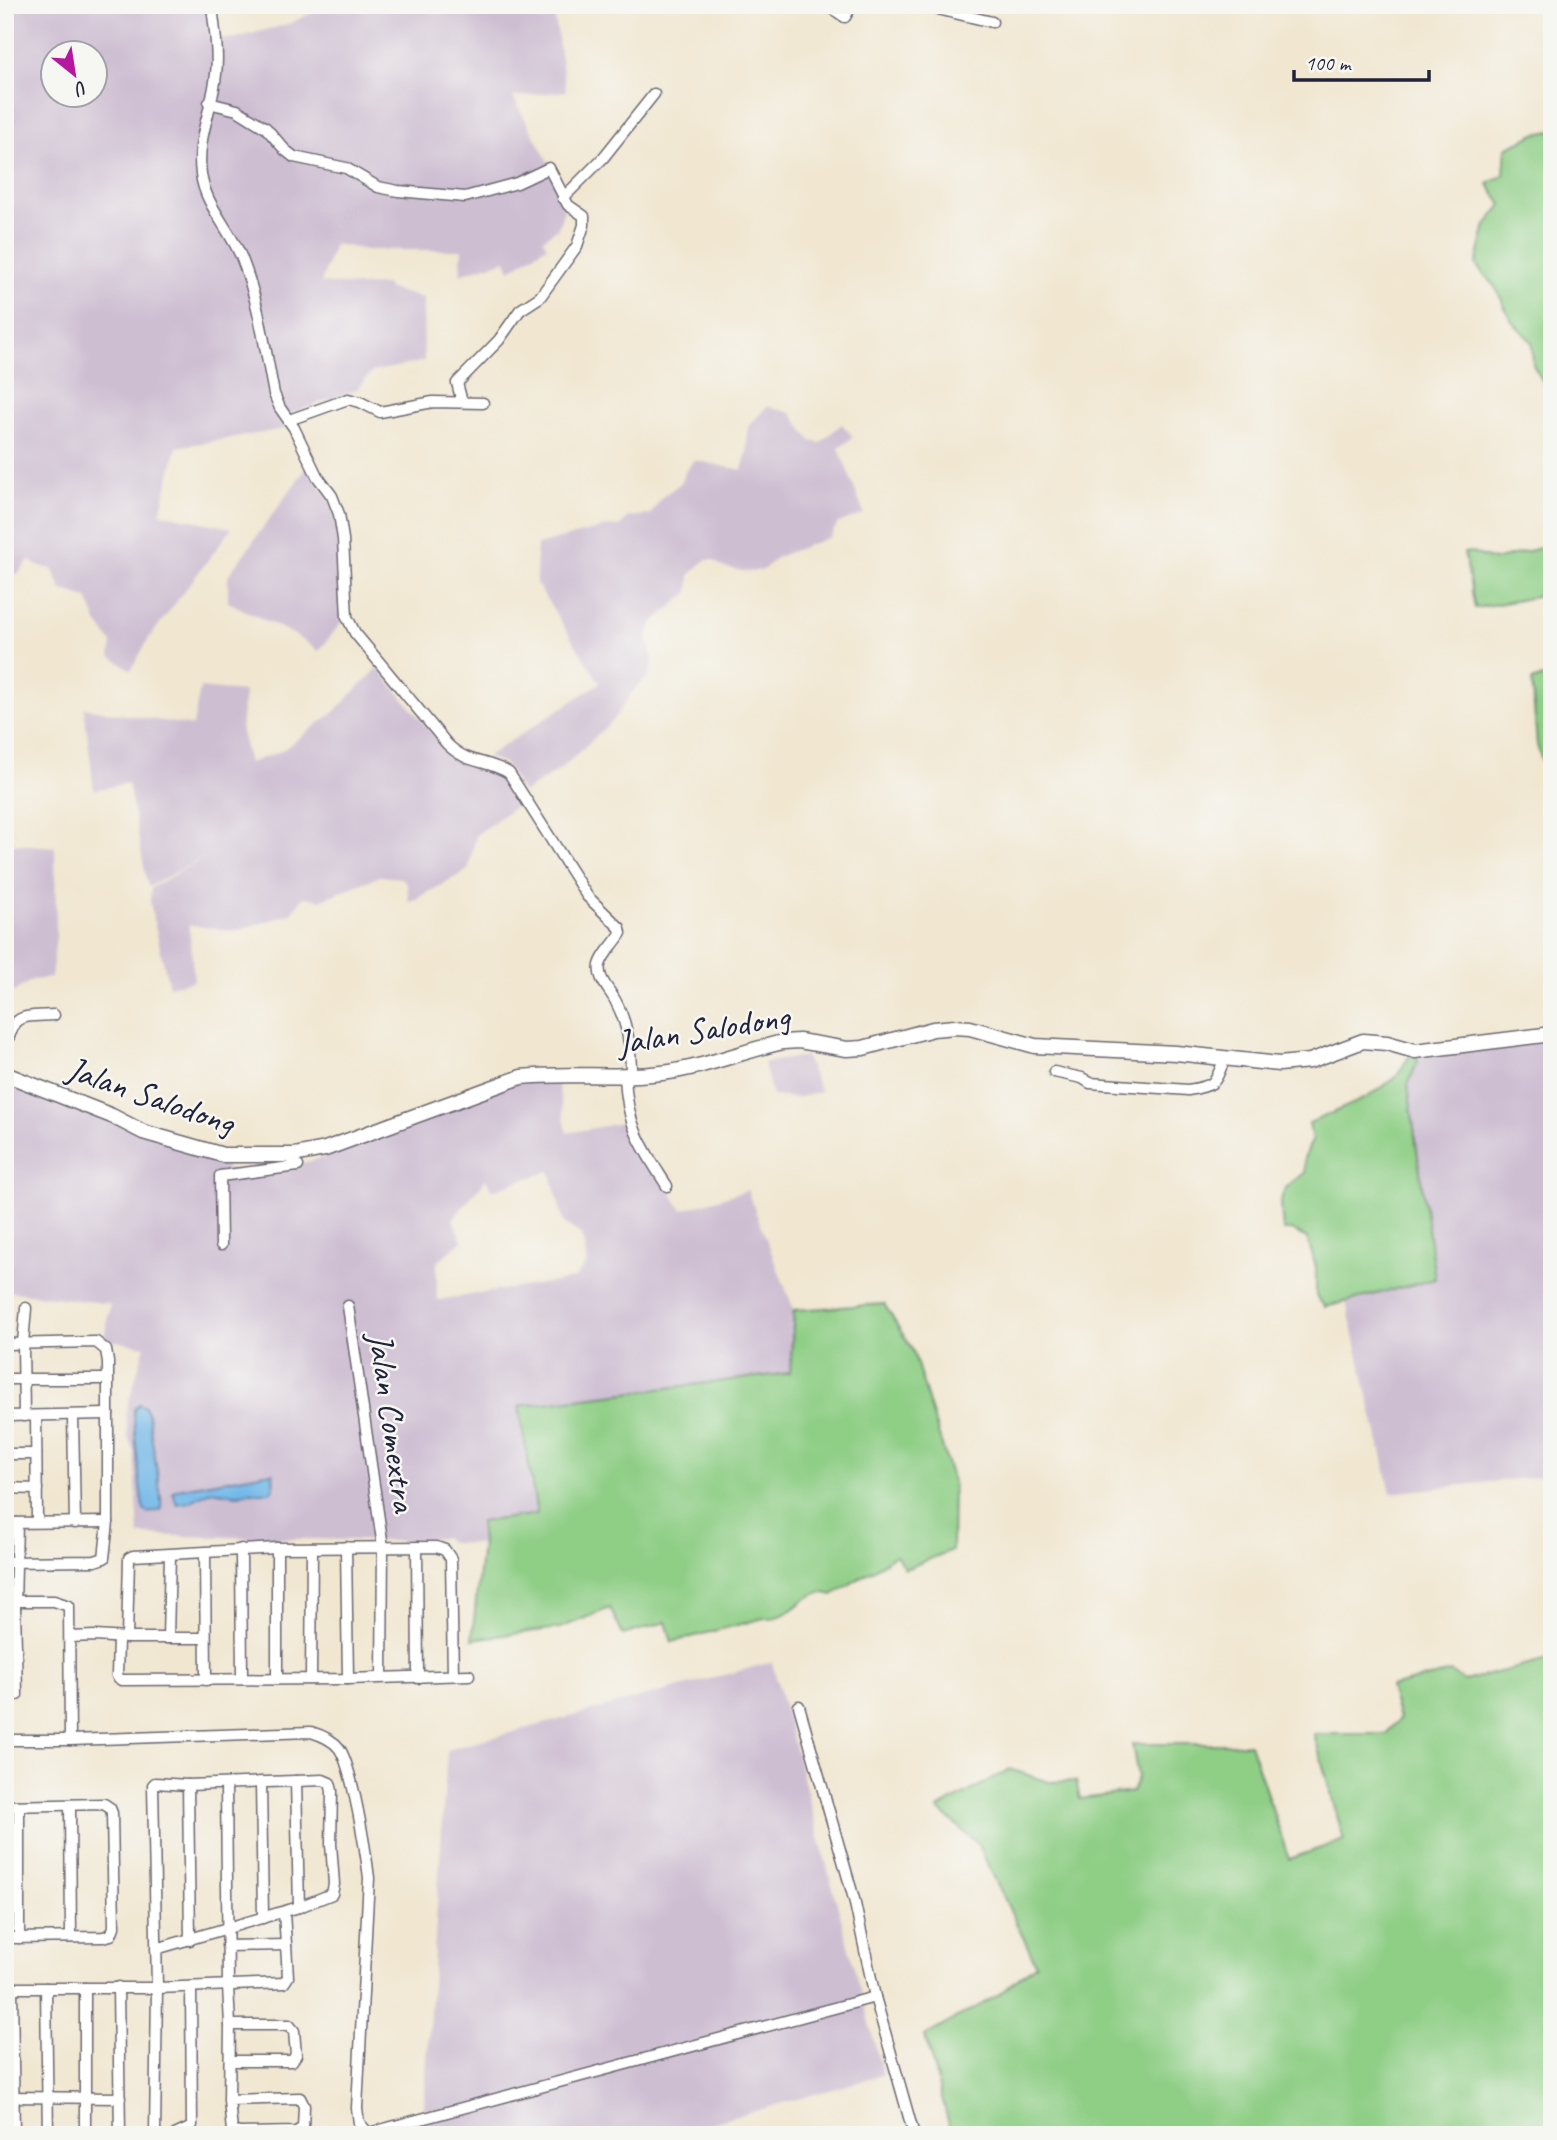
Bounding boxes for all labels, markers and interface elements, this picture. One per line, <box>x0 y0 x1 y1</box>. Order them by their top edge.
north arrow <box>38 38 108 108</box>
scale bar <box>1294 38 1429 82</box>
text: 100 m <box>1305 50 1352 76</box>
text: U <box>69 75 92 102</box>
street label: Jalan Salodong <box>612 993 795 1066</box>
street label: Jalan Salodong <box>59 1045 243 1146</box>
street label: Jalan Comextra <box>357 1328 428 1516</box>

